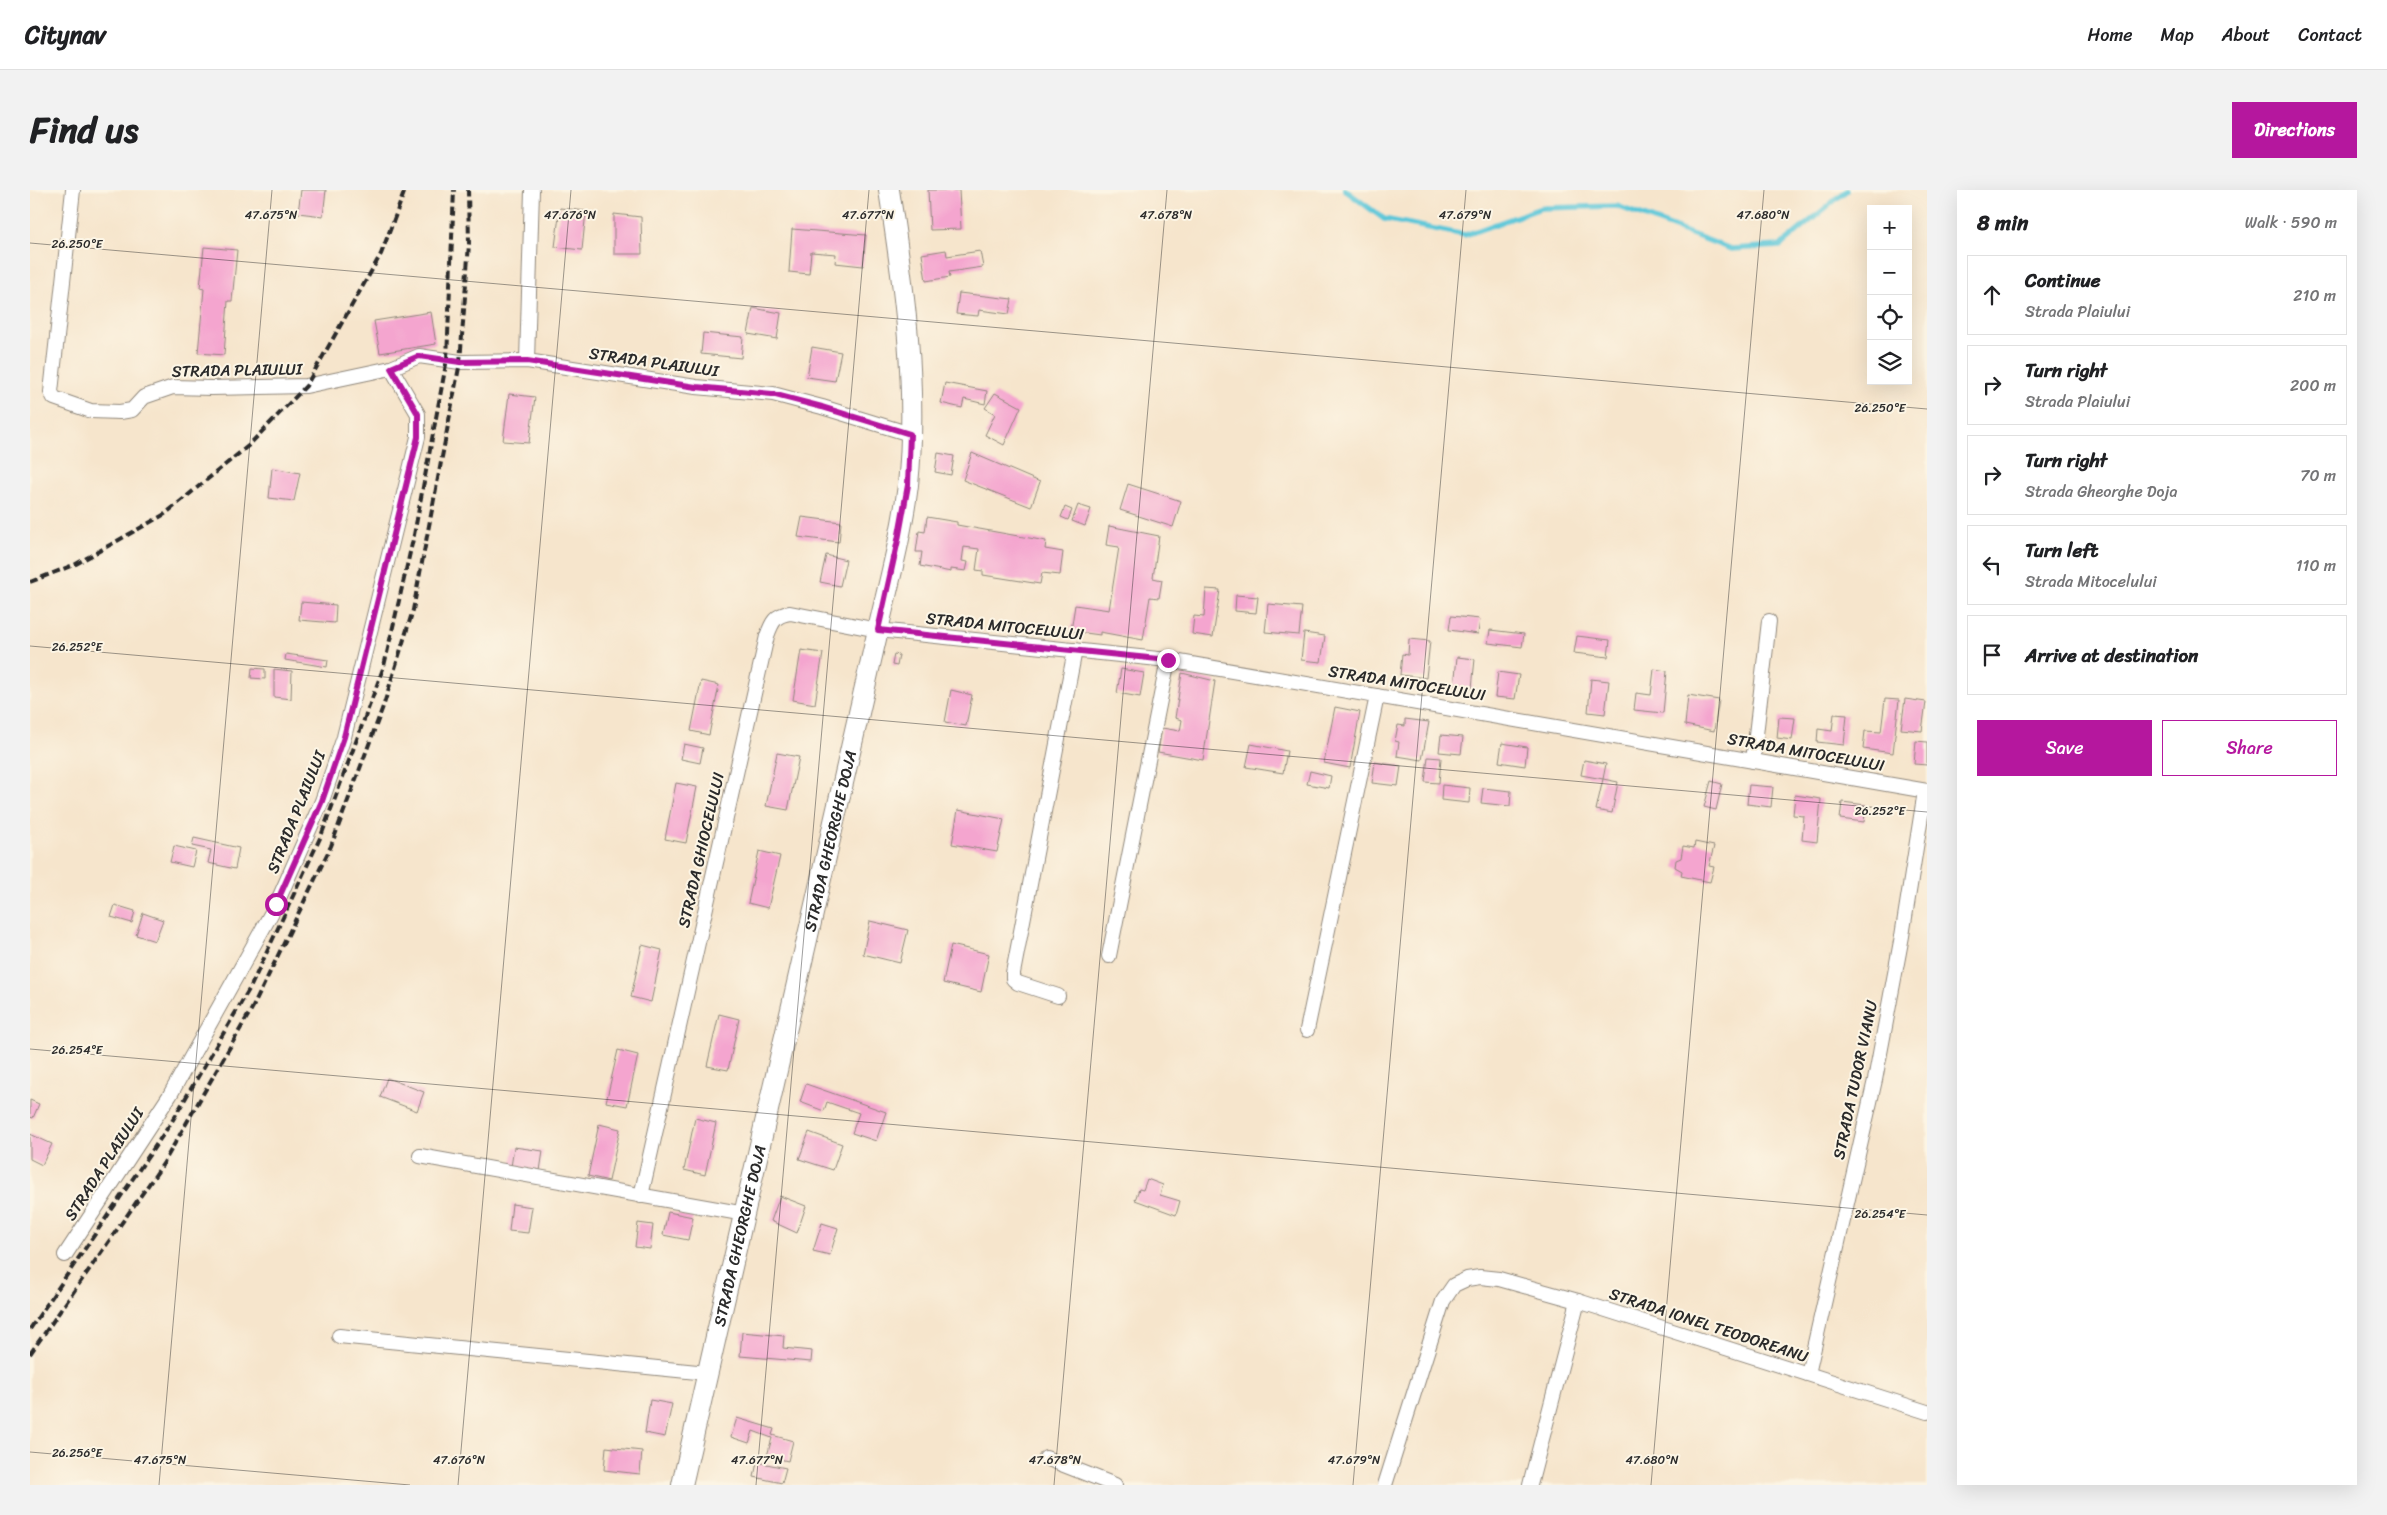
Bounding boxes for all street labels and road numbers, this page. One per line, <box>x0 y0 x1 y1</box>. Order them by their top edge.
street label: STRADA PLAIULUI <box>587 339 722 386</box>
street label: STRADA PLAIULUI <box>171 354 304 386</box>
street label: STRADA MITOCELULUI <box>924 603 1086 649</box>
street label: STRADA MITOCELULUI <box>1326 656 1488 710</box>
street label: STRADA MITOCELULUI <box>1725 724 1887 780</box>
street label: STRADA PLAIULUI <box>258 744 335 878</box>
street label: STRADA GHEORGHE DOJA <box>795 747 865 934</box>
street label: STRADA GHIOCELULUI <box>669 769 733 931</box>
street label: STRADA TUDOR VIANU <box>1824 997 1886 1162</box>
street label: STRADA PLAIULUI <box>56 1100 153 1227</box>
street label: STRADA GHEORGHE DOJA <box>704 1142 774 1329</box>
street label: STRADA IONEL TEODOREANU <box>1605 1279 1813 1371</box>

